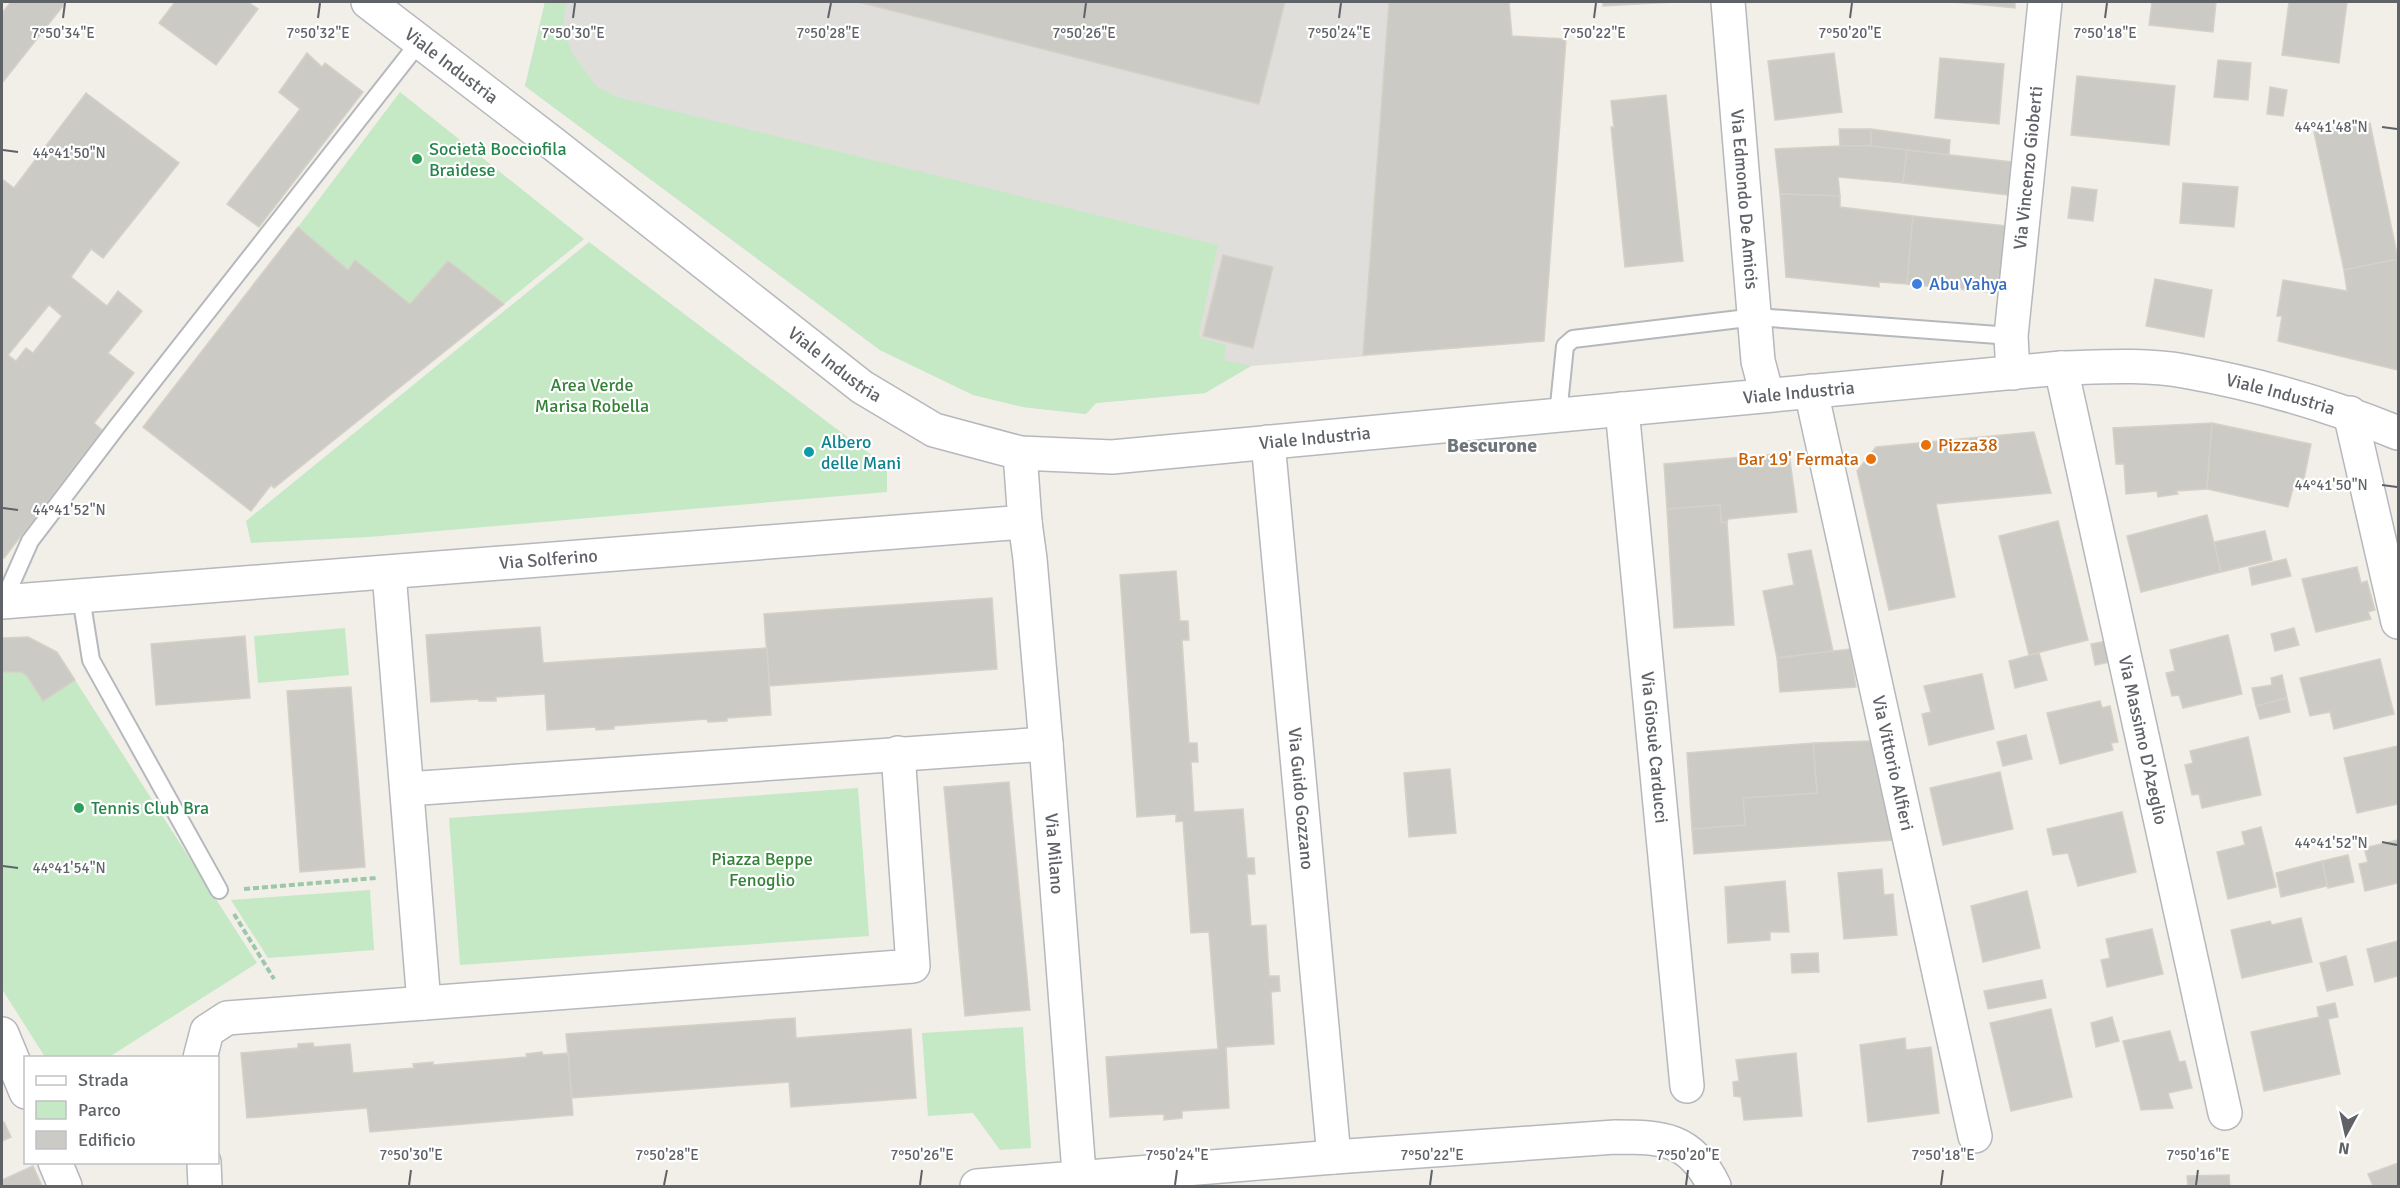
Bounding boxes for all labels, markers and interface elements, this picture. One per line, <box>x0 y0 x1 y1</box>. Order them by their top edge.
street label: Viale Industria <box>400 23 503 109</box>
text: 7°50'34"E <box>31 24 95 42</box>
text: 7°50'32"E <box>286 24 350 42</box>
text: 7°50'30"E <box>541 24 605 42</box>
text: 7°50'28"E <box>796 24 860 42</box>
text: 7°50'26"E <box>1052 24 1116 42</box>
text: 7°50'24"E <box>1307 24 1371 42</box>
text: 7°50'22"E <box>1562 24 1626 42</box>
text: 7°50'20"E <box>1818 24 1882 42</box>
text: 7°50'18"E <box>2073 24 2137 42</box>
street label: Via Vincenzo Gioberti <box>2009 85 2047 251</box>
street label: Via Edmondo De Amicis <box>1726 108 1763 290</box>
text: 44°41'48"N <box>2294 118 2368 136</box>
place label: Società Bocciofila Braidese <box>429 138 567 181</box>
text: 44°41'50"N <box>32 144 106 162</box>
marker: Società Bocciofila Braidese <box>410 152 424 166</box>
place label: Abu Yahya <box>1929 273 2008 295</box>
marker: Abu Yahya <box>1910 277 1924 291</box>
street label: Viale Industria <box>783 322 885 407</box>
street label: Viale Industria <box>2224 369 2338 420</box>
park label: Area Verde Marisa Robella <box>535 374 649 417</box>
street label: Viale Industria <box>1742 376 1856 409</box>
street label: Viale Industria <box>1258 422 1372 454</box>
place label: Albero delle Mani <box>821 431 901 474</box>
district label: Bescurone <box>1447 433 1537 458</box>
place label: Pizza38 <box>1938 434 1998 456</box>
marker: Pizza38 <box>1919 438 1933 452</box>
marker: Albero delle Mani <box>802 445 816 459</box>
place label: Bar 19' Fermata <box>1738 448 1859 470</box>
marker: Bar 19' Fermata <box>1864 452 1878 466</box>
text: 44°41'50"N <box>2294 476 2368 494</box>
text: 44°41'52"N <box>32 501 106 519</box>
street label: Via Solferino <box>498 544 598 574</box>
street label: Via Massimo D'Azeglio <box>2114 653 2172 827</box>
street label: Via Giosuè Carducci <box>1636 670 1673 824</box>
street label: Via Vittorio Alfieri <box>1867 693 1918 833</box>
street label: Via Guido Gozzano <box>1283 726 1318 870</box>
place label: Tennis Club Bra <box>91 797 209 819</box>
marker: Tennis Club Bra <box>72 801 86 815</box>
street label: Via Milano <box>1040 812 1069 895</box>
text: 44°41'52"N <box>2294 834 2368 852</box>
park label: Piazza Beppe Fenoglio <box>711 848 813 891</box>
text: 44°41'54"N <box>32 859 106 877</box>
legend <box>24 1056 219 1164</box>
text: Strada <box>78 1069 129 1091</box>
text: Parco <box>78 1099 121 1121</box>
north arrow <box>2316 1104 2376 1164</box>
text: Edificio <box>78 1129 136 1151</box>
text: N <box>2337 1137 2351 1159</box>
text: 7°50'30"E <box>379 1146 443 1164</box>
text: 7°50'28"E <box>635 1146 699 1164</box>
text: 7°50'26"E <box>890 1146 954 1164</box>
text: 7°50'24"E <box>1145 1146 1209 1164</box>
text: 7°50'22"E <box>1400 1146 1464 1164</box>
text: 7°50'20"E <box>1656 1146 1720 1164</box>
text: 7°50'18"E <box>1911 1146 1975 1164</box>
text: 7°50'16"E <box>2166 1146 2230 1164</box>

